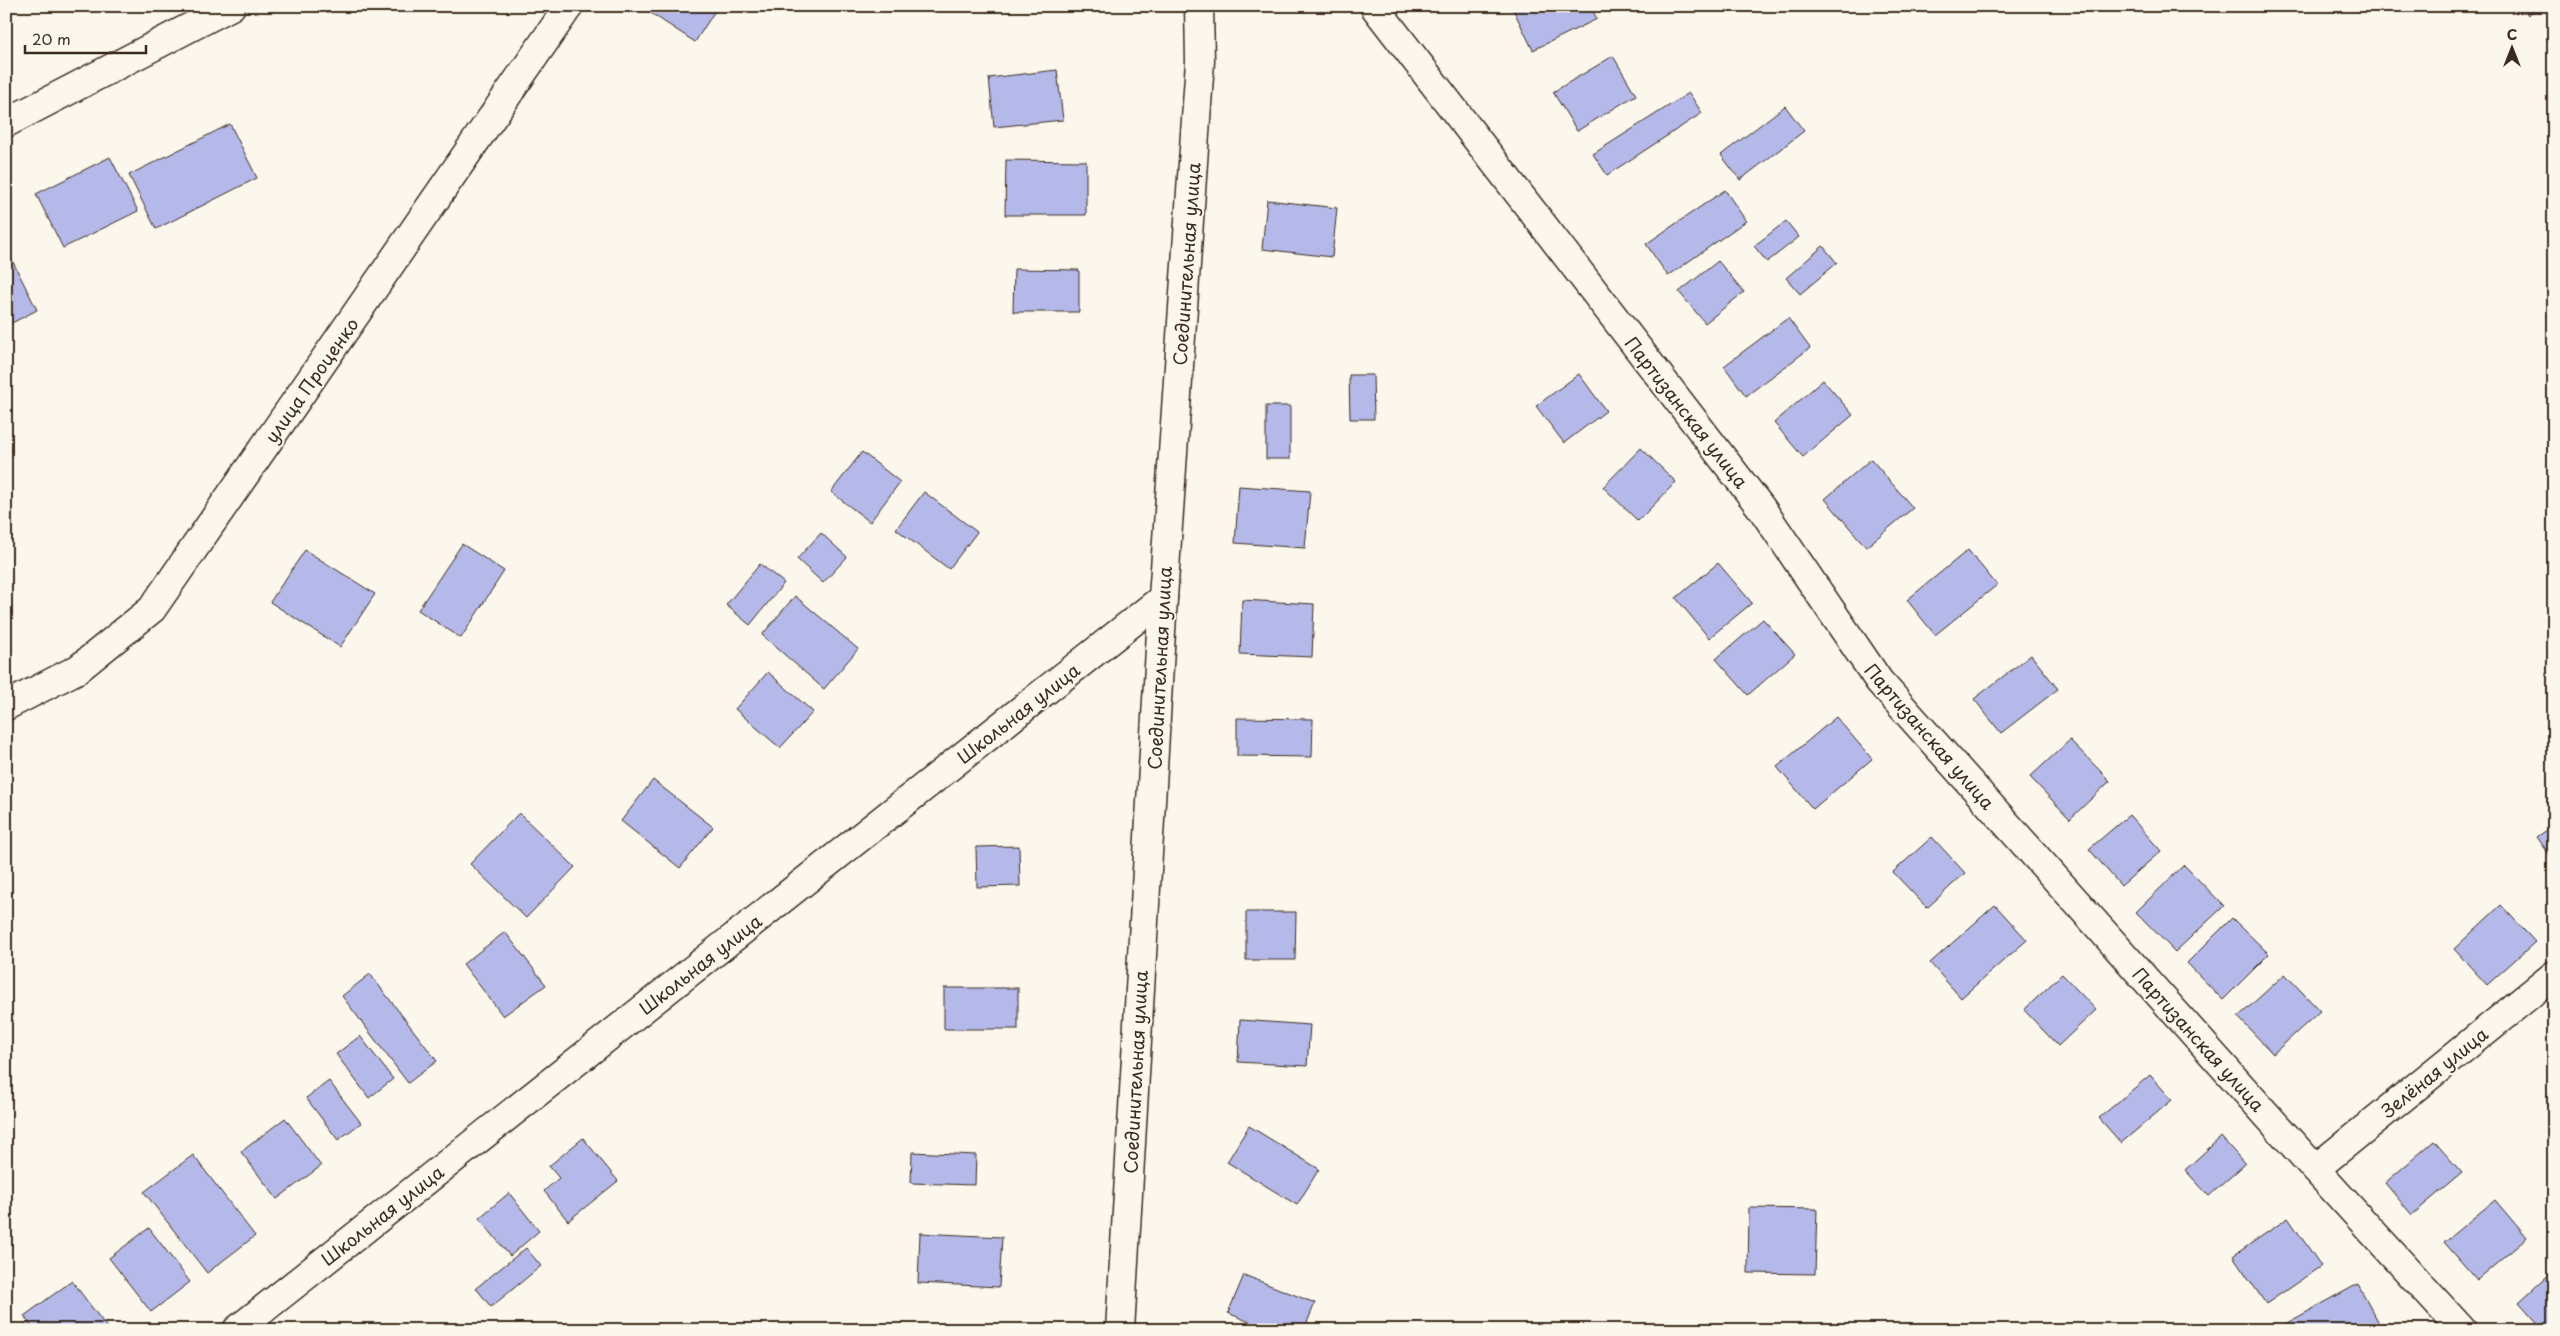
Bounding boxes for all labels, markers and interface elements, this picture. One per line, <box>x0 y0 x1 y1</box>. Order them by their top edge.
scale bar <box>25 22 146 54</box>
north arrow <box>2488 22 2538 72</box>
text: С <box>2507 24 2517 45</box>
text: 20 m <box>32 27 71 50</box>
street label: Соединительная улица <box>1165 161 1207 366</box>
street label: улица Проценко <box>258 312 364 448</box>
street label: Партизанская улица <box>1619 330 1755 494</box>
street label: Соединительная улица <box>1140 565 1178 770</box>
street label: Школьная улица <box>951 656 1086 770</box>
street label: Партизанская улица <box>1859 657 2002 816</box>
street label: Школьная улица <box>633 907 768 1021</box>
street label: Партизанская улица <box>2127 961 2272 1118</box>
street label: Соединительная улица <box>1116 969 1154 1174</box>
street label: Зелёная улица <box>2375 1020 2494 1124</box>
street label: Школьная улица <box>315 1158 450 1272</box>

